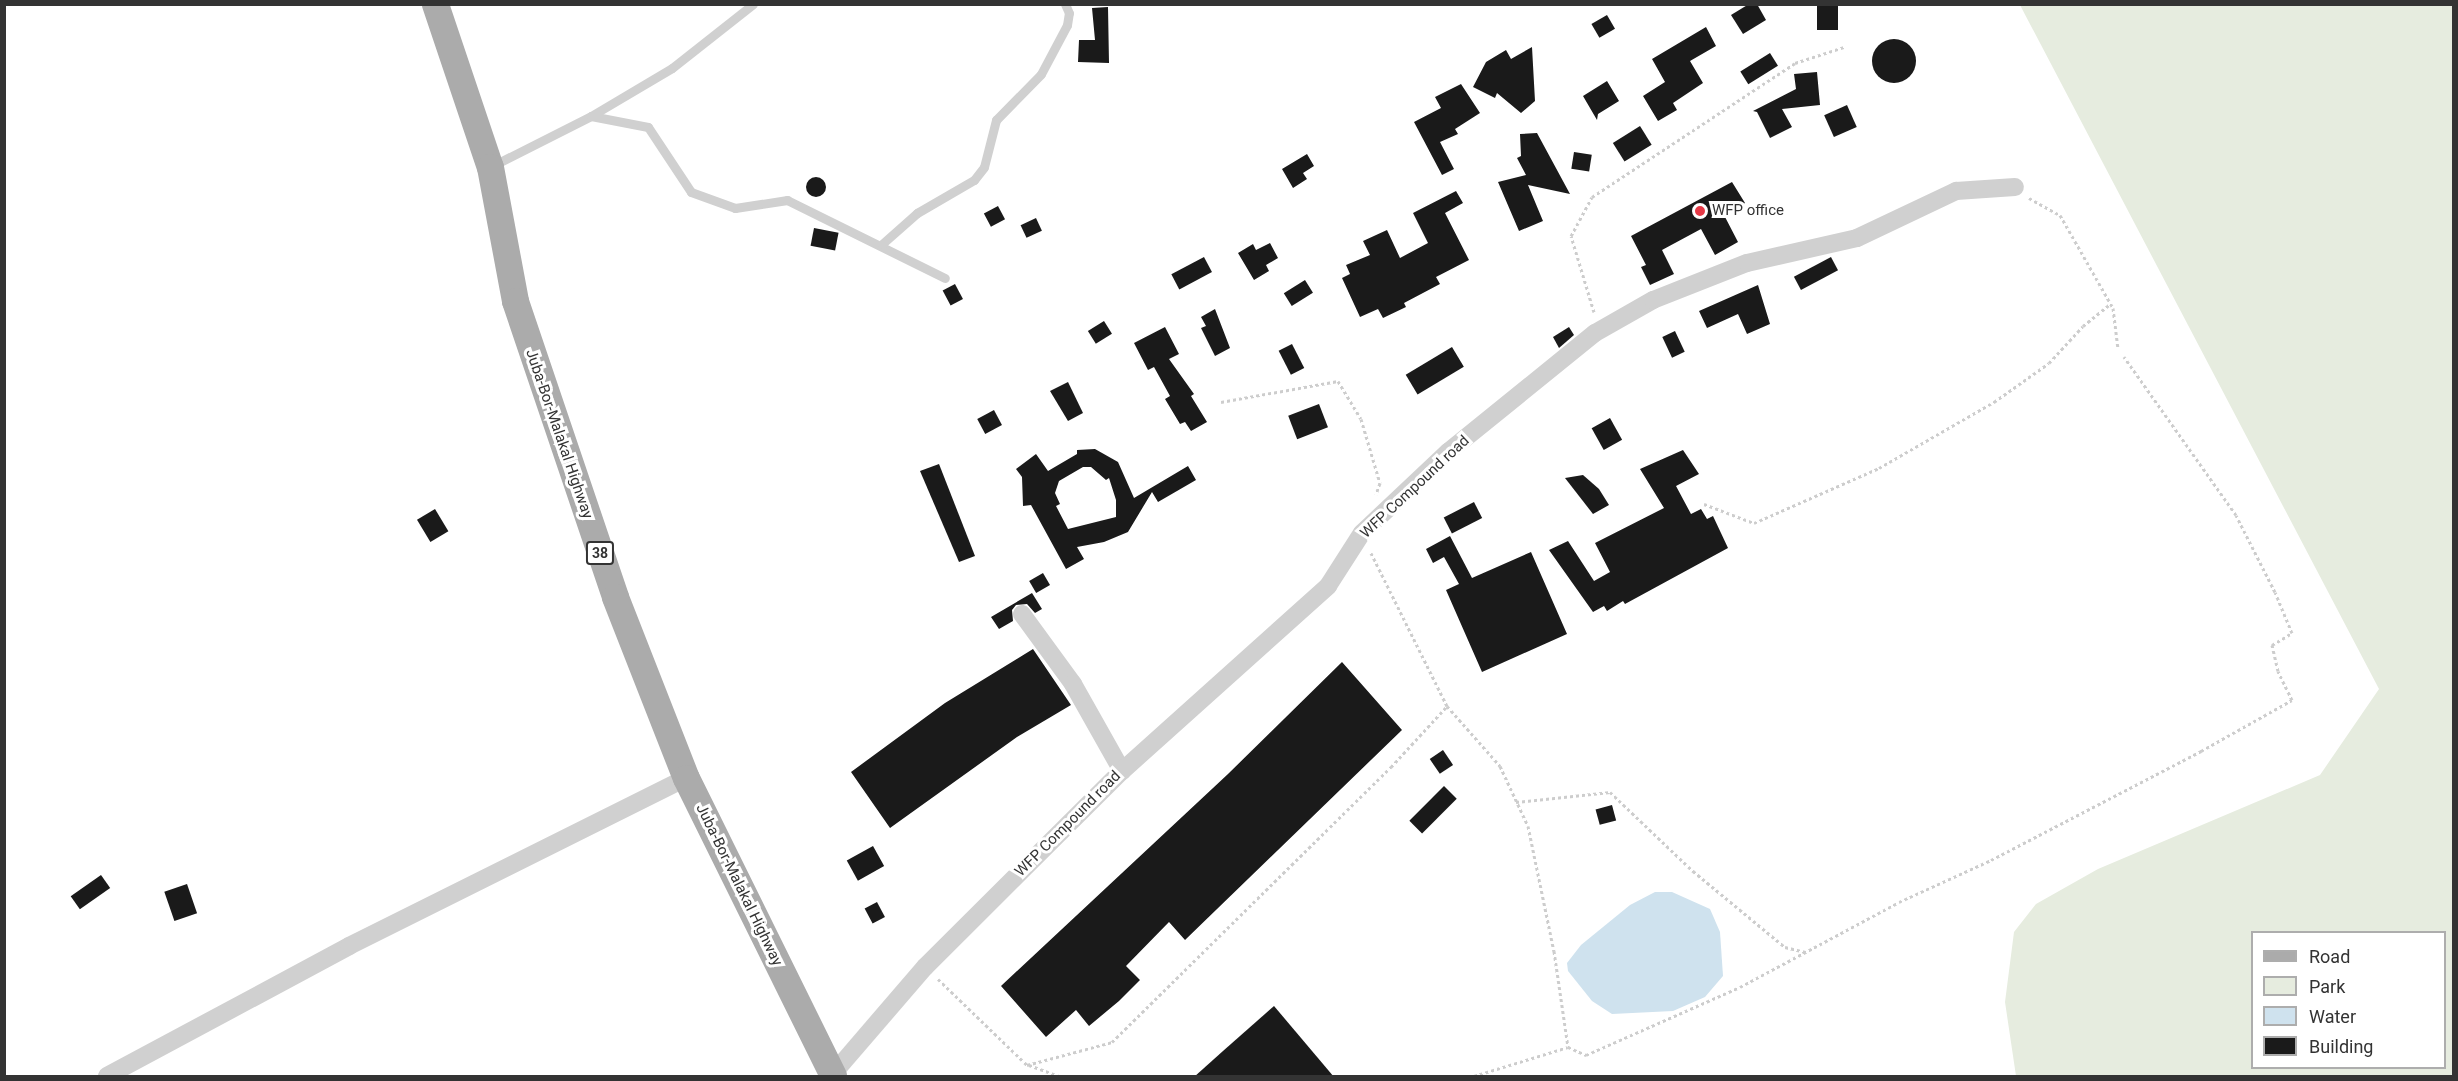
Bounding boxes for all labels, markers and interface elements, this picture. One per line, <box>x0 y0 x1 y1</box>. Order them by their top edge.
place label: WFP office <box>1712 202 1784 220</box>
marker: WFP office <box>1693 204 1707 218</box>
street label: Juba-Bor-Malakal Highway <box>522 347 596 521</box>
street label: WFP Compound road <box>1357 432 1473 542</box>
road number: 38 <box>585 542 615 564</box>
street label: WFP Compound road <box>1011 767 1125 881</box>
street label: Juba-Bor-Malakal Highway <box>692 801 786 969</box>
legend <box>2251 931 2446 1069</box>
text: Road <box>2309 946 2350 967</box>
text: Park <box>2309 976 2345 997</box>
text: Water <box>2309 1006 2356 1027</box>
text: Building <box>2309 1036 2373 1057</box>

